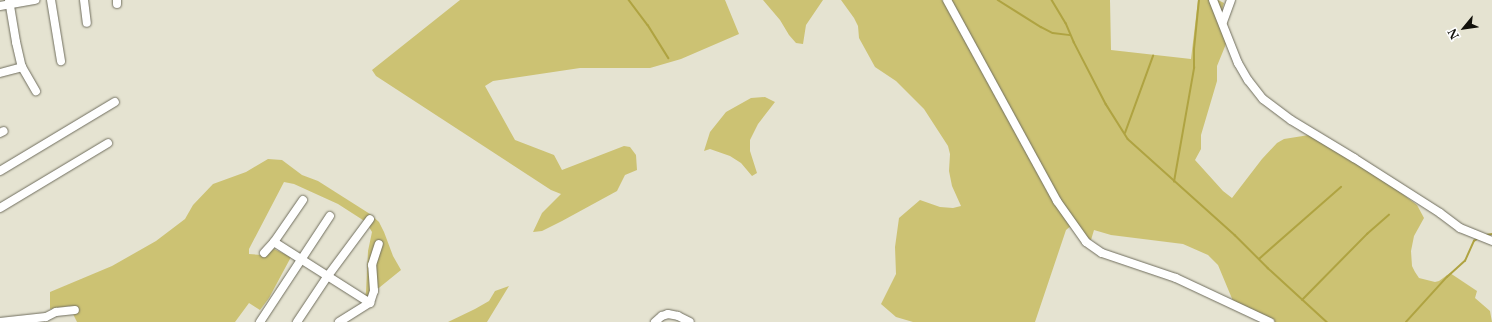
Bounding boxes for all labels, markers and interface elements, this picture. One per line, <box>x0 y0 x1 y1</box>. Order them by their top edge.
north arrow <box>1444 8 1484 48</box>
text: N <box>1445 26 1462 42</box>

